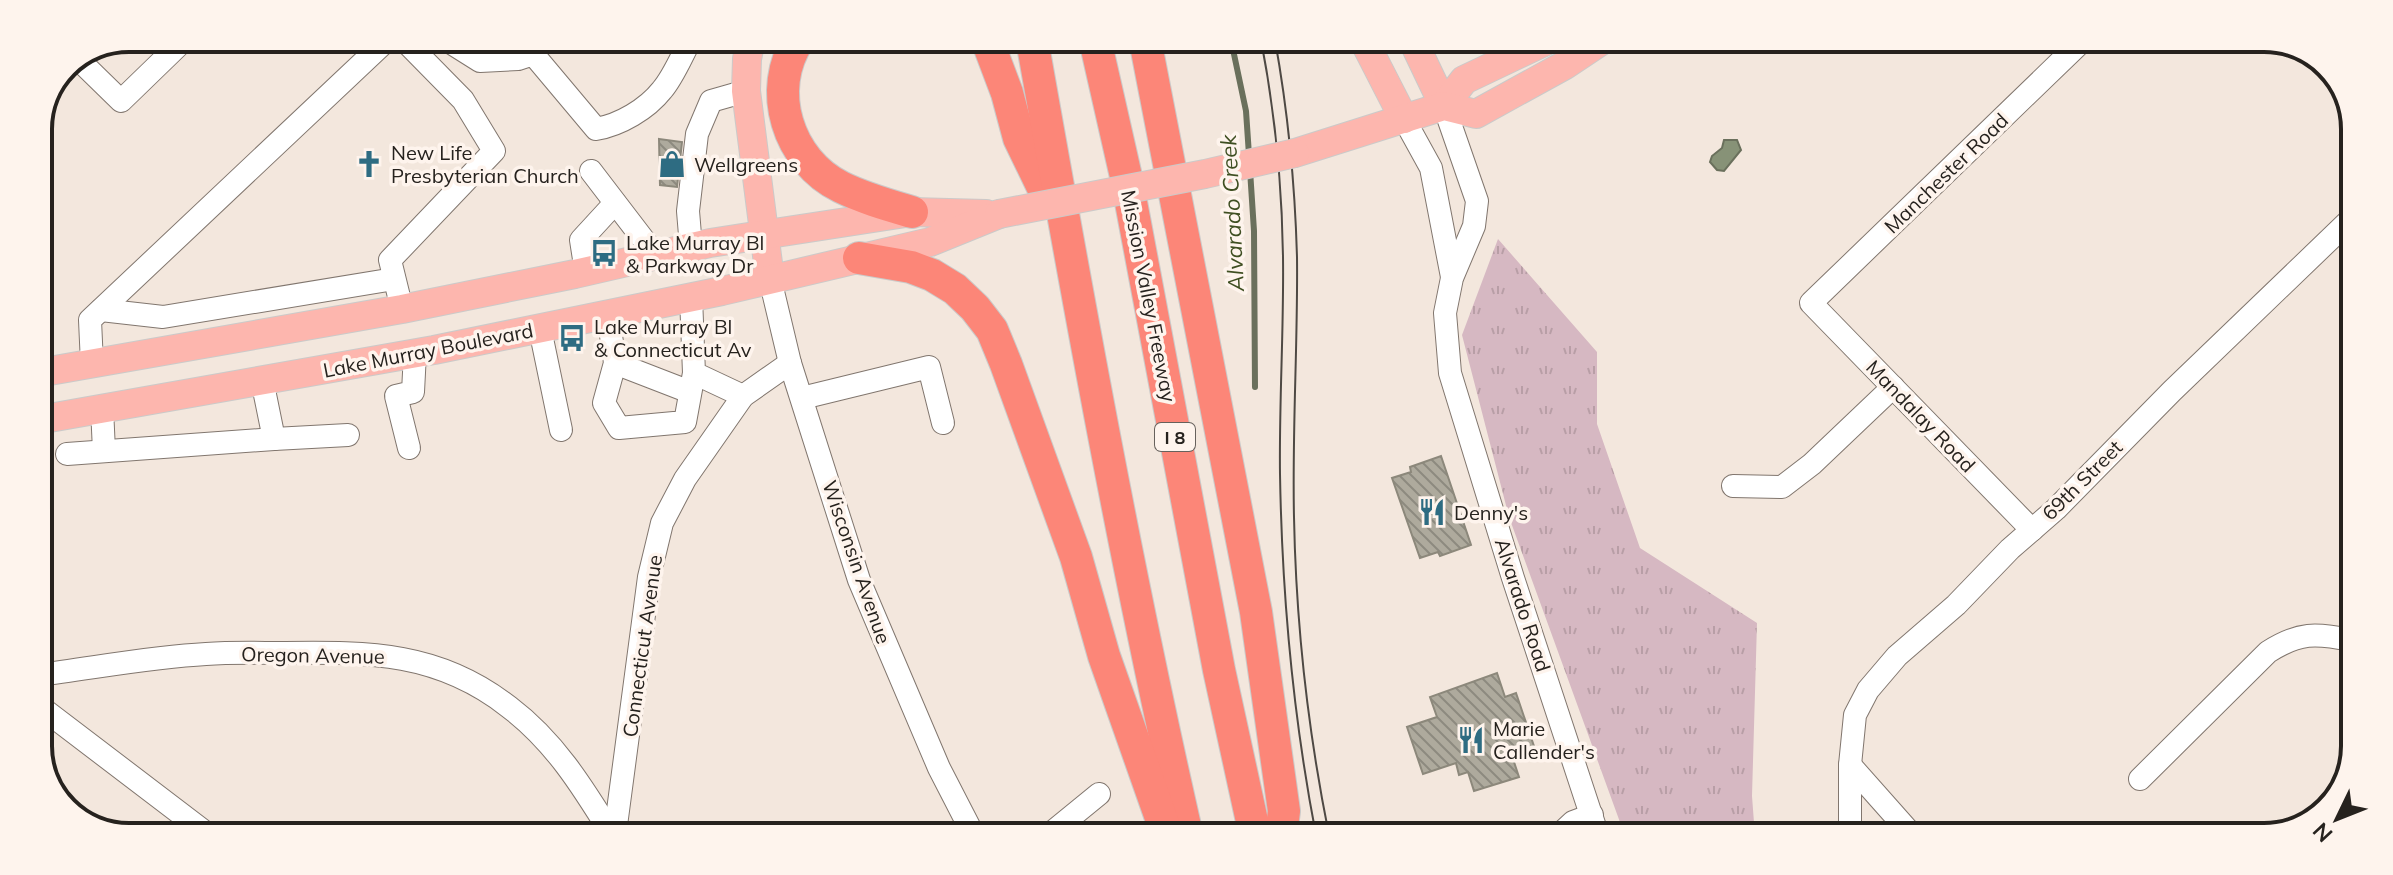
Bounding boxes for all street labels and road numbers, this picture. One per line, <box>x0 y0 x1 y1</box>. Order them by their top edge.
street label: Manchester Road <box>1879 108 2013 238</box>
street label: Mission Valley Freeway <box>1116 188 1182 404</box>
street label: Lake Murray Boulevard <box>321 317 535 383</box>
street label: Mandalay Road <box>1861 355 1981 477</box>
road number: I 8 <box>1155 423 1195 451</box>
street label: 69th Street <box>2037 435 2127 525</box>
street label: Wisconsin Avenue <box>817 477 897 647</box>
street label: Alvarado Road <box>1490 535 1556 675</box>
street label: Connecticut Avenue <box>617 553 667 739</box>
street label: Oregon Avenue <box>241 641 385 669</box>

